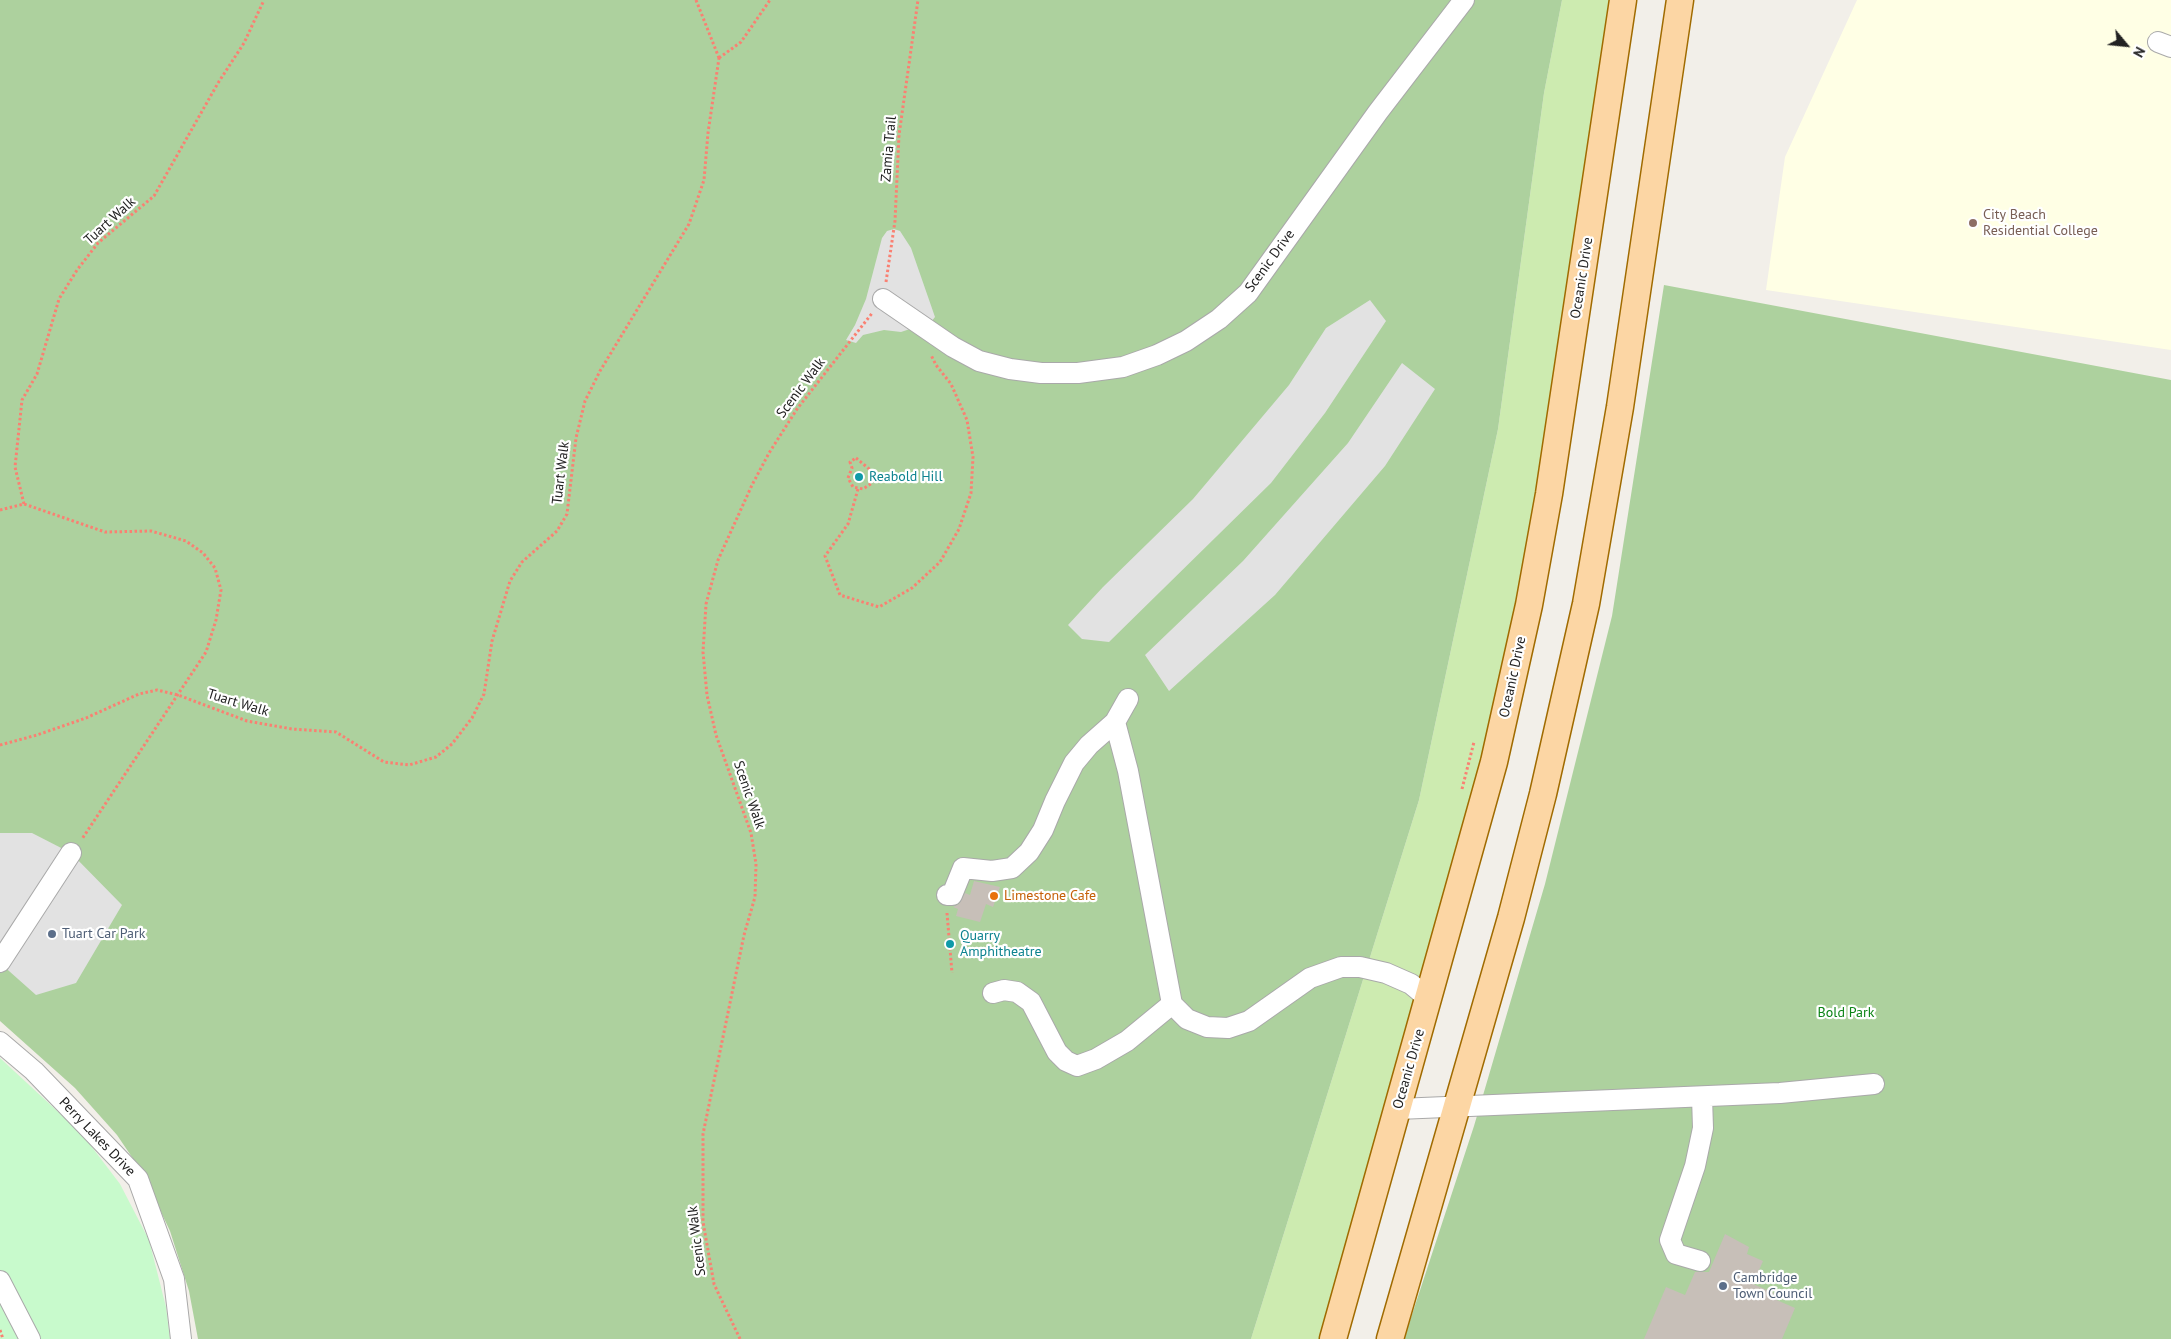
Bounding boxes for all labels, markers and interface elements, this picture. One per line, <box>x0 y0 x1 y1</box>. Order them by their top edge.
north arrow <box>2101 20 2151 70</box>
text: N <box>2129 44 2149 60</box>
street label: Zamia Trail <box>878 115 900 183</box>
street label: Tuart Walk <box>81 194 139 248</box>
place label: City Beach Residential College <box>1983 207 2098 240</box>
marker: City Beach Residential College <box>1967 217 1979 229</box>
street label: Scenic Drive <box>1242 226 1298 296</box>
street label: Oceanic Drive <box>1567 236 1597 320</box>
street label: Scenic Walk <box>773 355 829 421</box>
street label: Tuart Walk <box>549 441 573 505</box>
place label: Reabold Hill <box>869 469 942 485</box>
marker: Reabold Hill <box>853 471 865 483</box>
street label: Oceanic Drive <box>1496 635 1530 719</box>
street label: Tuart Walk <box>205 686 271 720</box>
street label: Scenic Walk <box>730 759 768 831</box>
place label: Limestone Cafe <box>1004 888 1096 904</box>
marker: Limestone Cafe <box>988 890 1000 902</box>
place label: Tuart Car Park <box>62 926 145 942</box>
marker: Tuart Car Park <box>46 928 58 940</box>
place label: Quarry Amphitheatre <box>960 928 1042 960</box>
marker: Quarry Amphitheatre <box>944 938 956 950</box>
park label: Bold Park <box>1818 1005 1874 1021</box>
street label: Oceanic Drive <box>1390 1027 1428 1111</box>
street label: Perry Lakes Drive <box>55 1094 139 1180</box>
street label: Scenic Walk <box>684 1205 710 1277</box>
place label: Cambridge Town Council <box>1733 1270 1812 1302</box>
marker: Cambridge Town Council <box>1717 1280 1729 1292</box>

